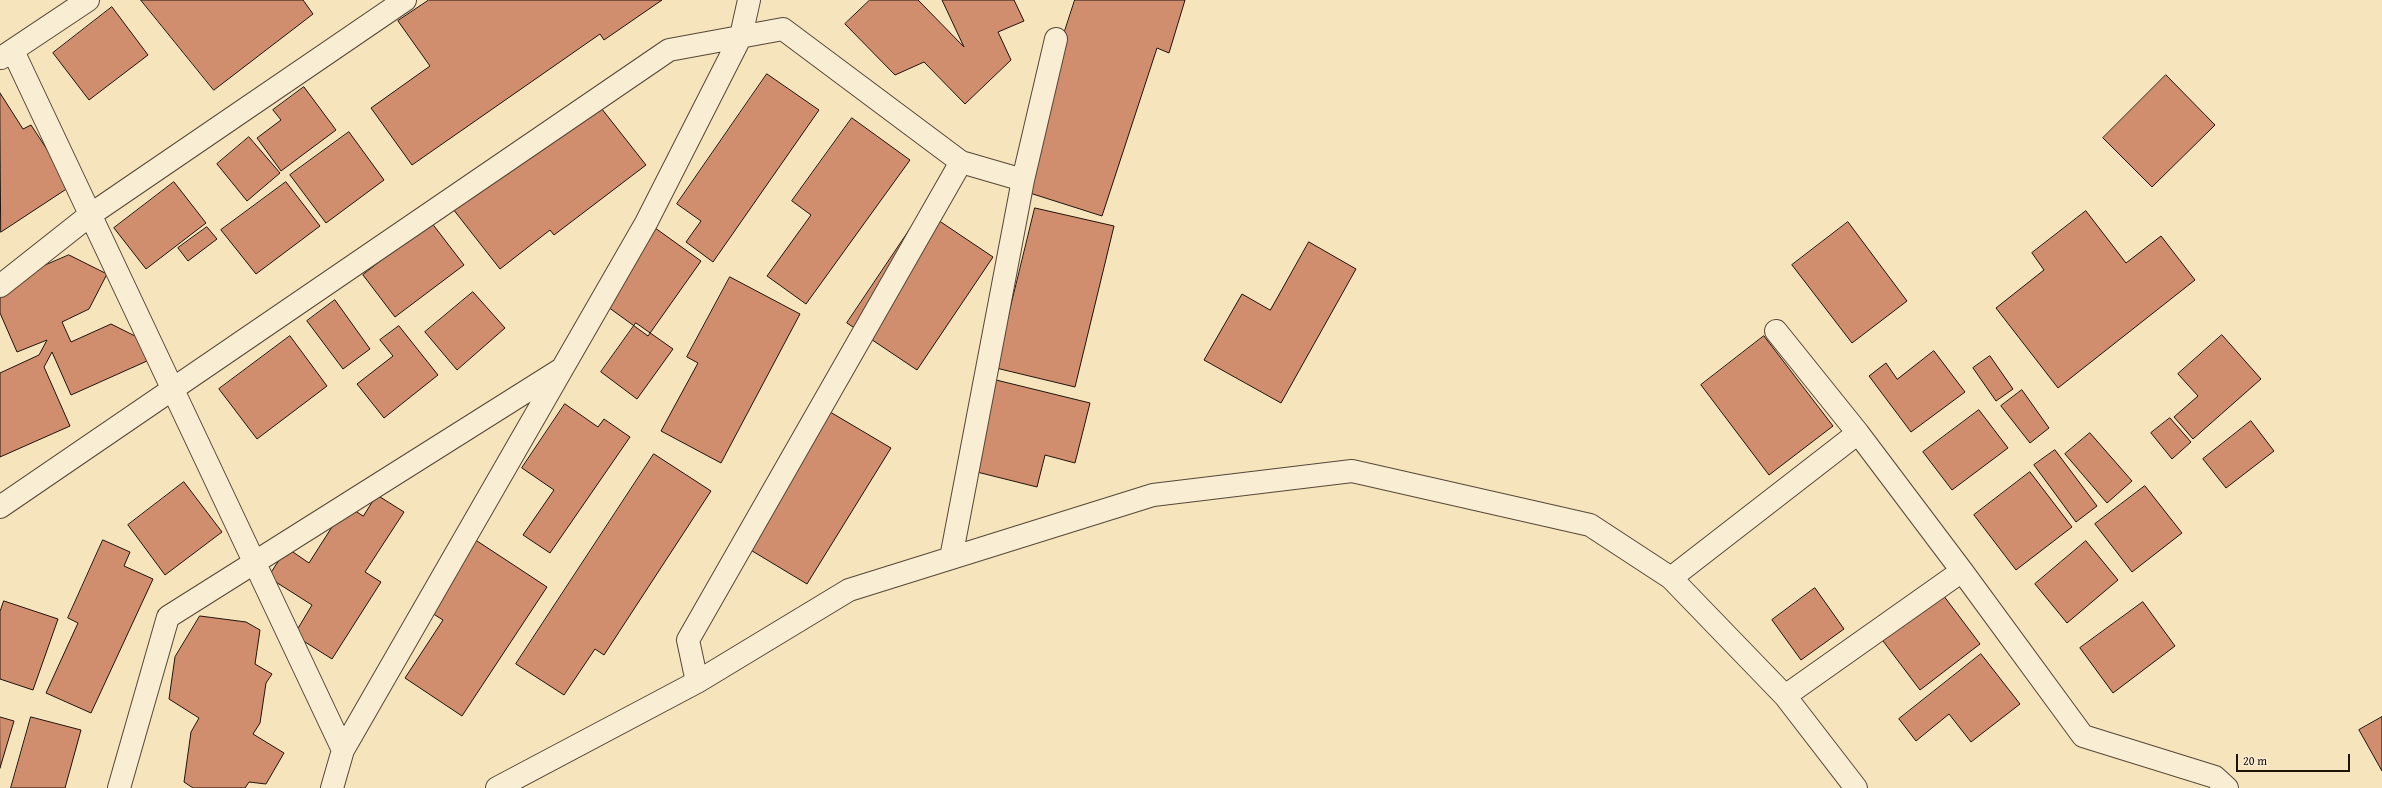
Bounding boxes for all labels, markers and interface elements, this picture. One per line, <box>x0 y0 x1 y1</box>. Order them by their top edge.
scale bar <box>2238 746 2352 772</box>
text: 20 m <box>2243 752 2267 769</box>

